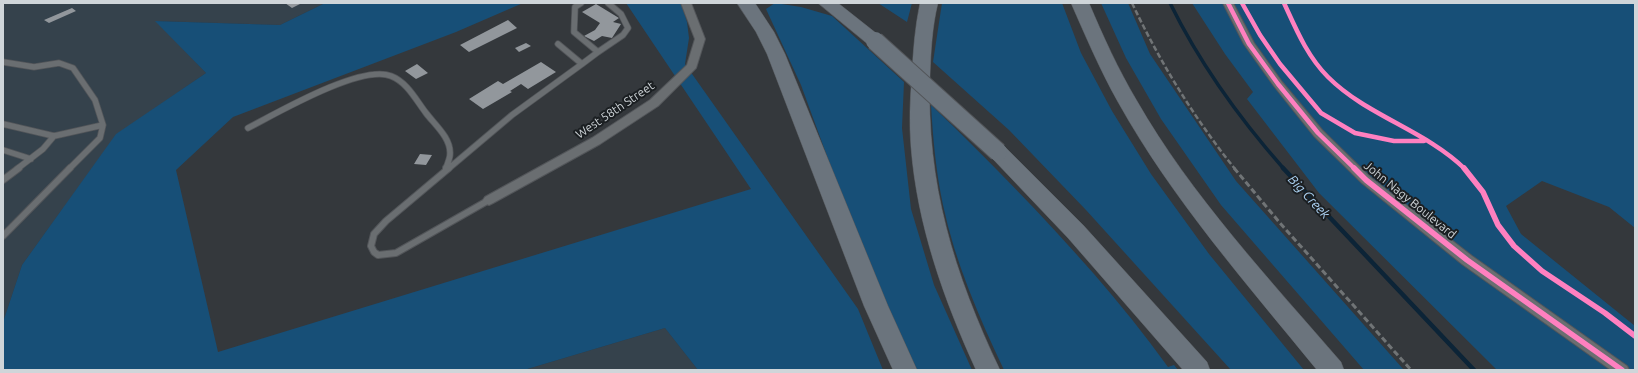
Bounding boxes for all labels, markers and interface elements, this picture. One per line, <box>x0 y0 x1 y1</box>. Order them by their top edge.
street label: West 58th Street <box>573 78 657 142</box>
street label: John Nagy Boulevard <box>1361 158 1459 242</box>
water label: Big Creek <box>1285 172 1333 222</box>

